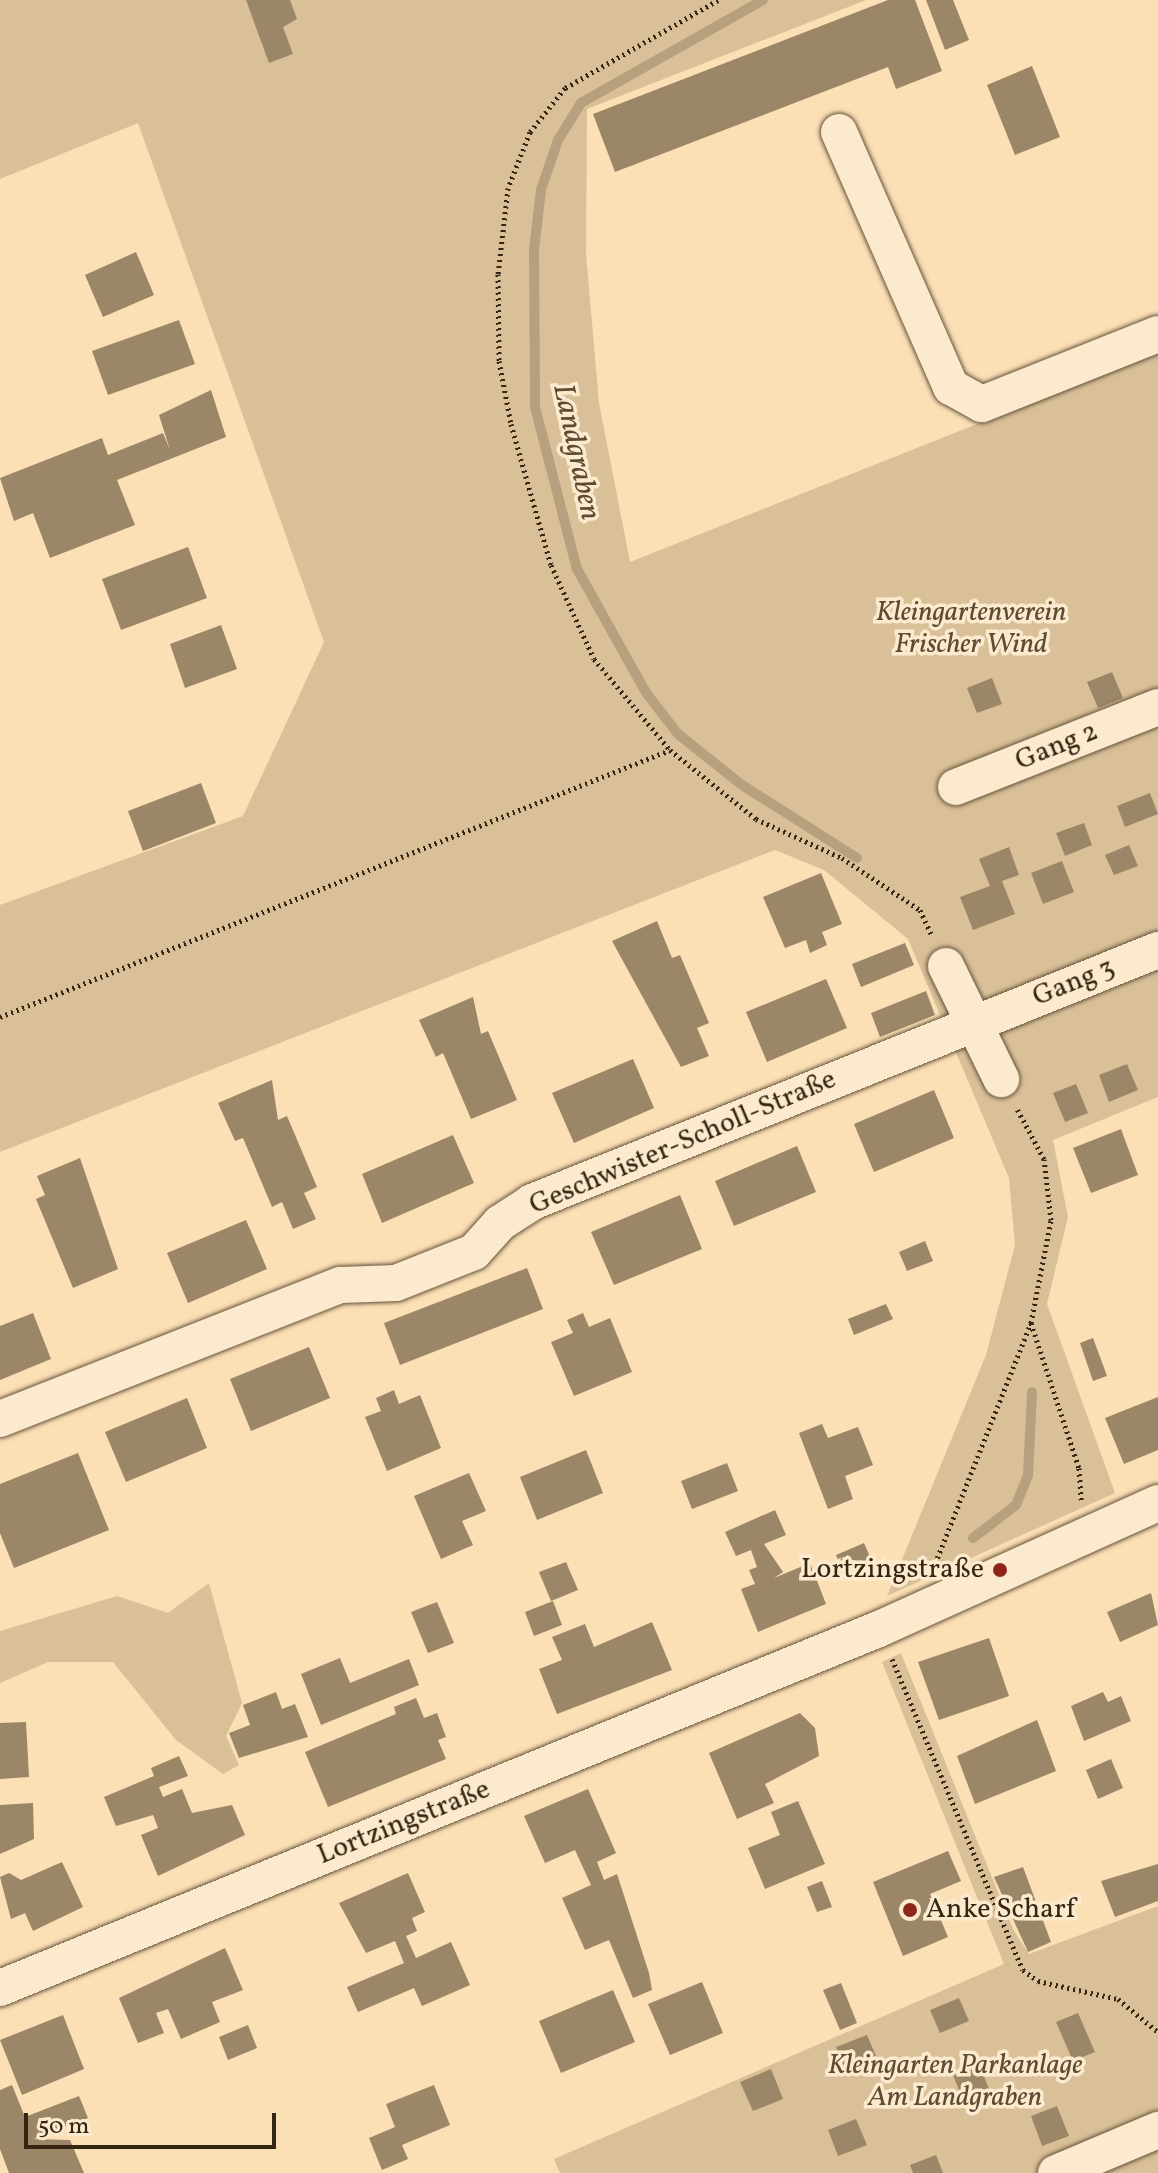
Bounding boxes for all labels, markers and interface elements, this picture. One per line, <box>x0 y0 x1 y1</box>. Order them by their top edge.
water label: Landgraben <box>544 381 608 523</box>
park label: Kleingartenverein Frischer Wind <box>876 596 1066 662</box>
street label: Gang 2 <box>1011 715 1103 779</box>
street label: Gang 3 <box>1028 951 1120 1015</box>
street label: Geschwister-Scholl-Straße <box>525 1063 841 1223</box>
place label: Lortzingstraße <box>801 1553 984 1587</box>
marker: Lortzingstraße <box>991 1561 1009 1579</box>
street label: Lortzingstraße <box>313 1773 495 1873</box>
place label: Anke Scharf <box>926 1893 1075 1927</box>
marker: Anke Scharf <box>901 1901 919 1919</box>
park label: Kleingarten Parkanlage Am Landgraben <box>828 2049 1082 2115</box>
scale bar <box>28 2097 280 2147</box>
text: 50 m <box>38 2110 90 2144</box>

